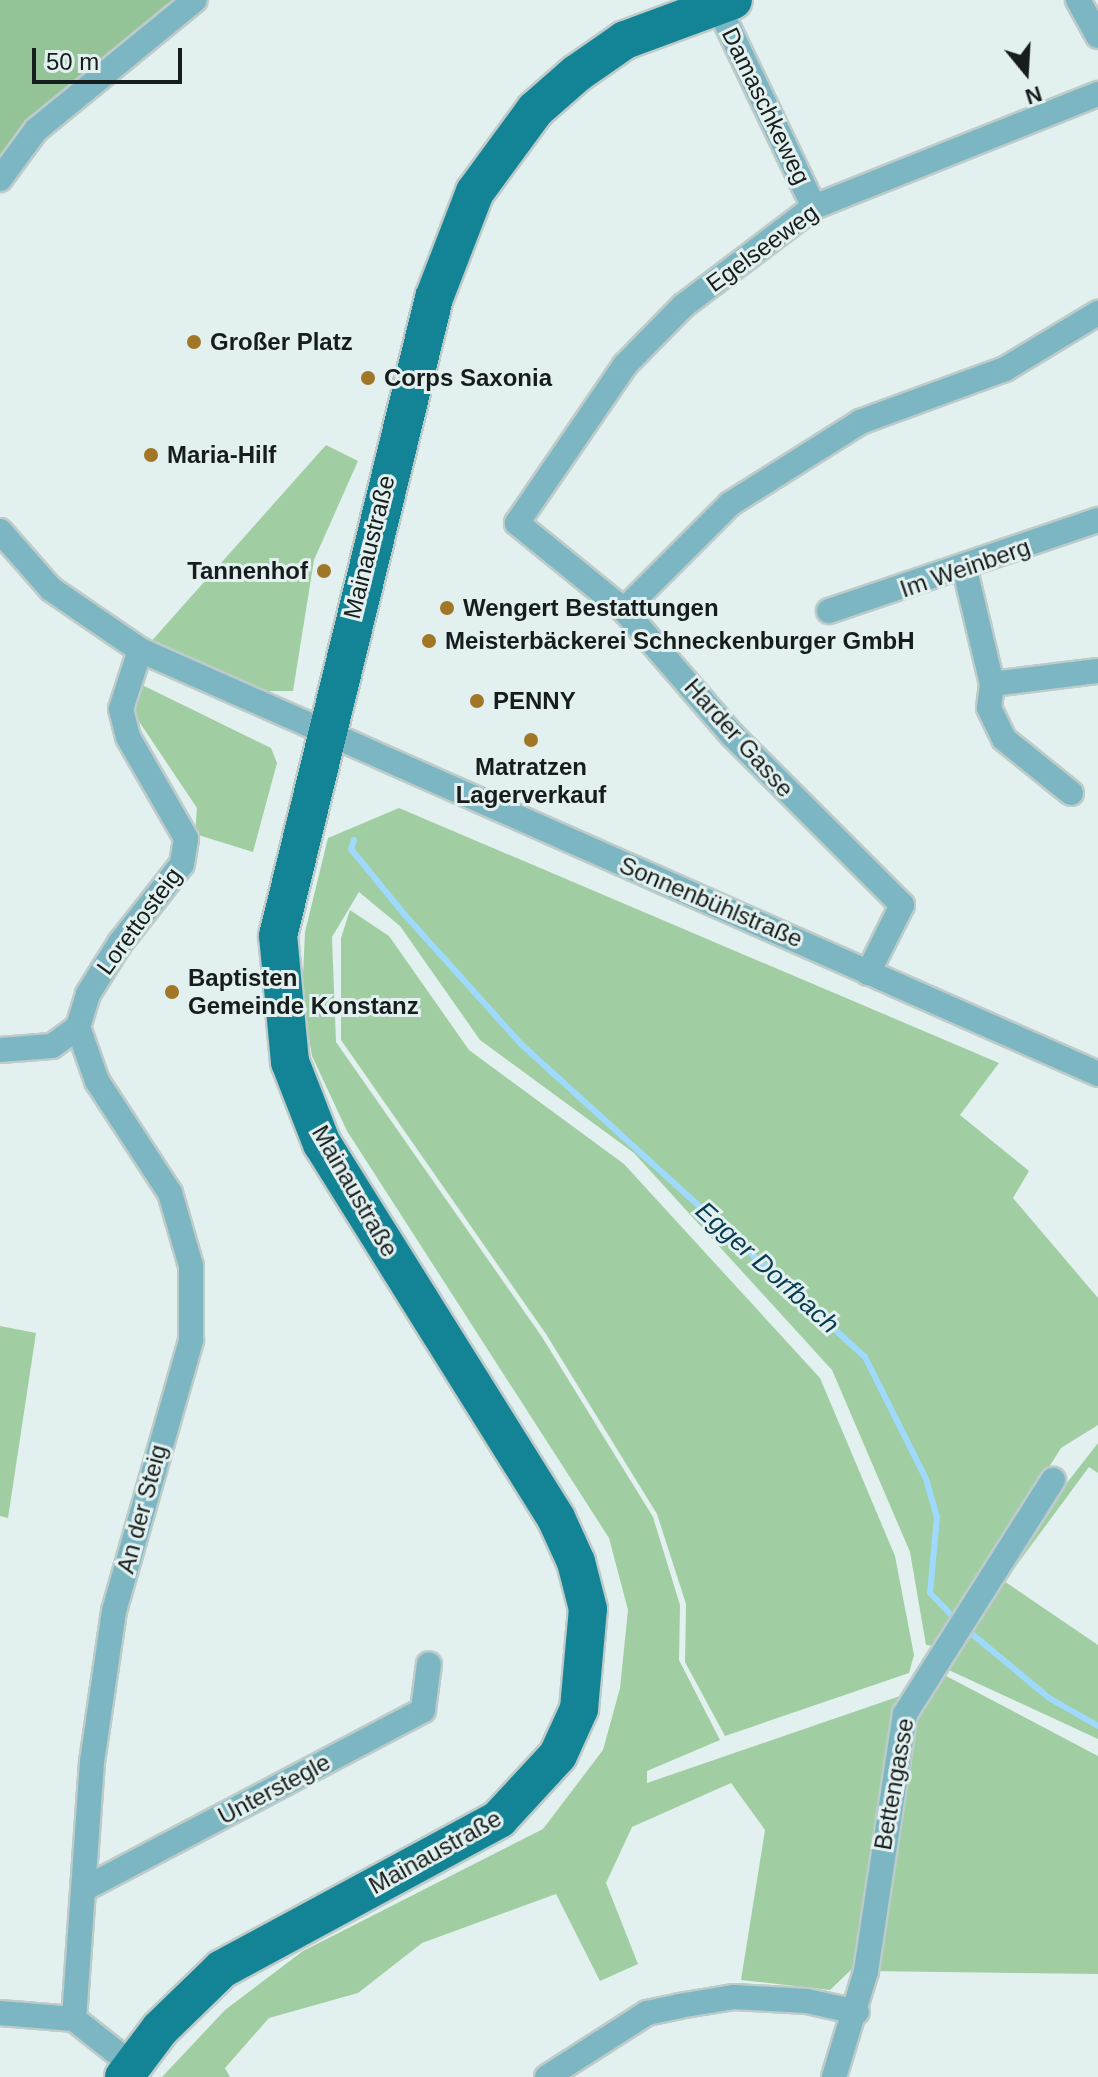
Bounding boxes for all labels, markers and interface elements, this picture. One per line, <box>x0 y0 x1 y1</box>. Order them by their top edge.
street label: Damaschkeweg <box>716 23 816 189</box>
scale bar <box>36 32 186 82</box>
north arrow <box>986 32 1066 112</box>
text: 50 m <box>46 48 99 75</box>
text: N <box>1022 81 1045 110</box>
street label: Egelseeweg <box>701 198 823 298</box>
place label: Großer Platz <box>210 328 353 356</box>
marker: Großer Platz <box>185 333 203 351</box>
place label: Corps Saxonia <box>384 364 552 392</box>
marker: Corps Saxonia <box>359 369 377 387</box>
place label: Maria-Hilf <box>167 441 276 469</box>
marker: Maria-Hilf <box>142 446 160 464</box>
street label: Mainaustraße <box>337 472 401 622</box>
street label: Im Weinberg <box>896 532 1034 604</box>
place label: Tannenhof <box>187 557 308 585</box>
marker: Tannenhof <box>315 562 333 580</box>
place label: Wengert Bestattungen <box>463 594 719 622</box>
marker: Wengert Bestattungen <box>438 599 456 617</box>
place label: Meisterbäckerei Schneckenburger GmbH <box>445 627 915 655</box>
marker: Meisterbäckerei Schneckenburger GmbH <box>420 632 438 650</box>
street label: Harder Gasse <box>678 673 800 803</box>
place label: PENNY <box>493 687 576 715</box>
marker: PENNY <box>468 692 486 710</box>
marker: Matratzen Lagerverkauf <box>522 731 540 749</box>
place label: Matratzen Lagerverkauf <box>456 753 606 809</box>
street label: Sonnenbühlstraße <box>615 850 807 954</box>
street label: Lorettosteig <box>90 862 188 980</box>
place label: Baptisten Gemeinde Konstanz <box>188 964 419 1020</box>
marker: Baptisten Gemeinde Konstanz <box>163 983 181 1001</box>
street label: Mainaustraße <box>306 1120 404 1262</box>
water label: Egger Dorfbach <box>689 1195 845 1341</box>
street label: An der Steig <box>111 1441 173 1577</box>
street label: Bettengasse <box>868 1716 920 1852</box>
street label: Unterstegle <box>213 1747 335 1831</box>
street label: Mainaustraße <box>364 1804 506 1900</box>

